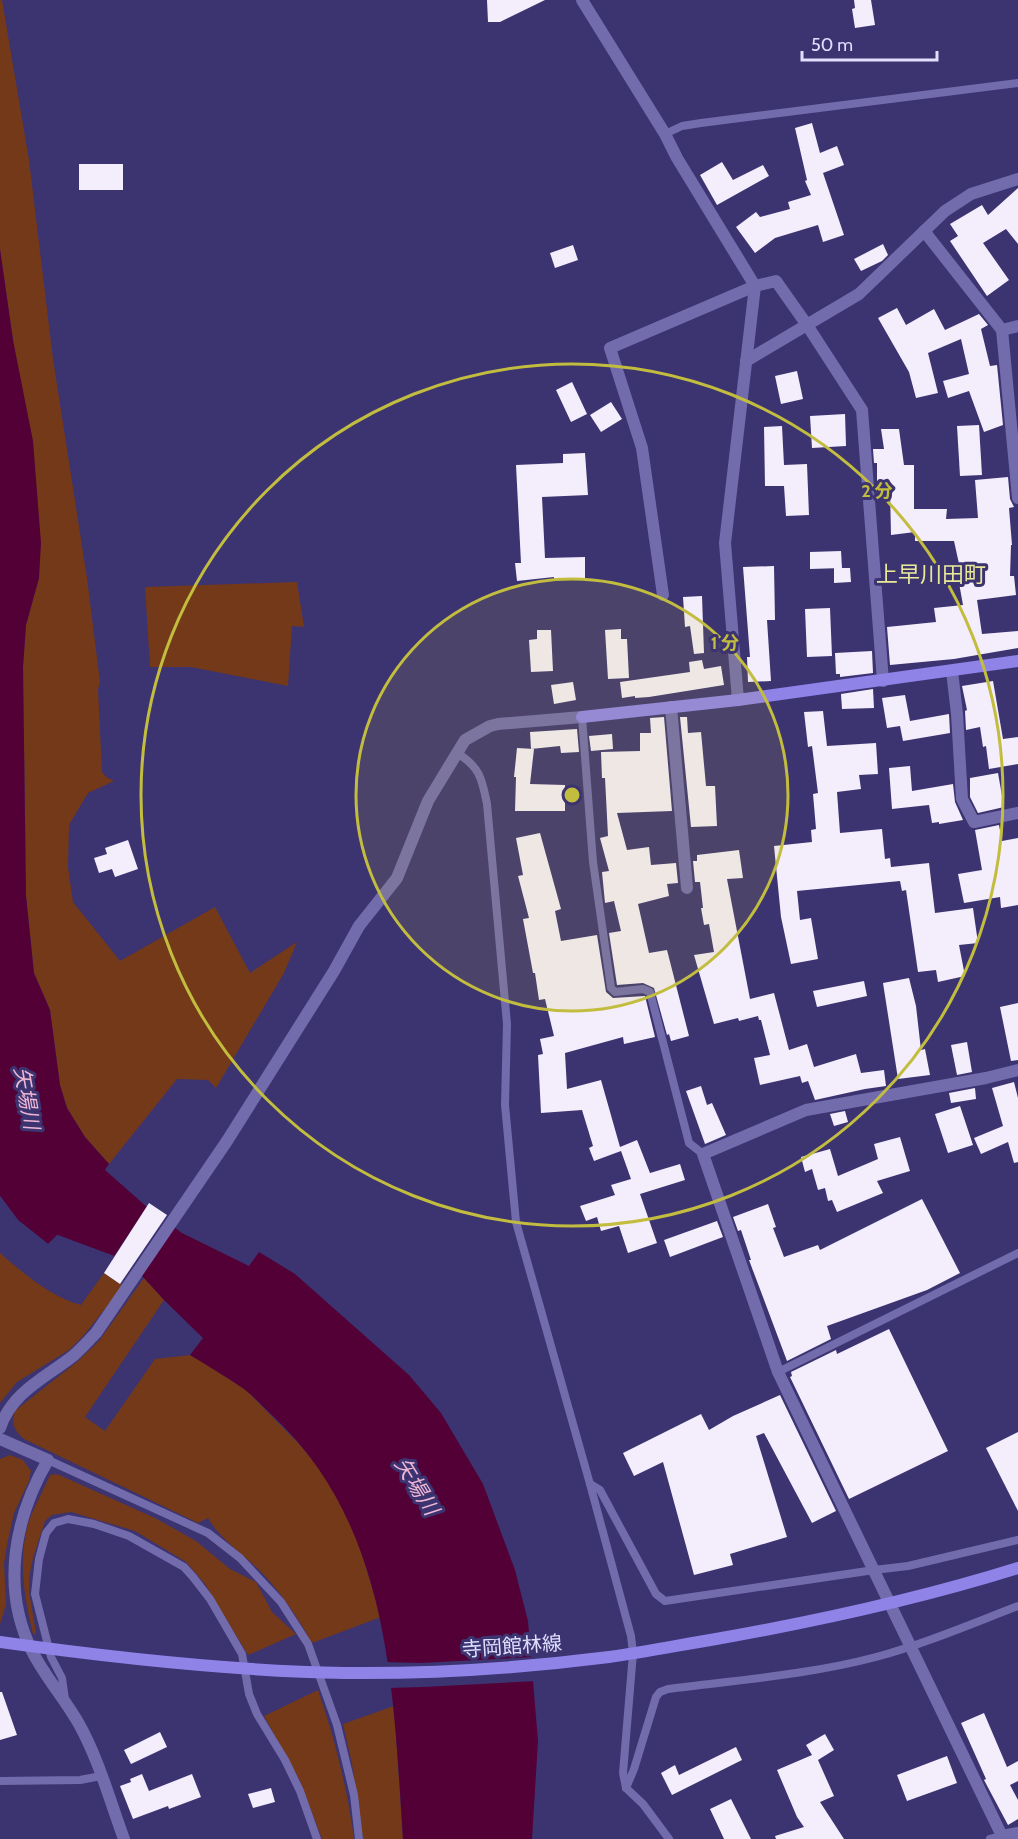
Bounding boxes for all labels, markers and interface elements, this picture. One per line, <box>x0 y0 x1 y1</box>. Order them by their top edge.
scale bar <box>802 24 937 62</box>
text: 50 m <box>811 34 853 56</box>
text: 2 分 <box>861 480 893 502</box>
district label: 上早川田町 <box>876 561 986 588</box>
text: 1 分 <box>711 632 739 654</box>
centre of rings <box>562 785 582 805</box>
water label: 矢場川 <box>9 1065 45 1133</box>
water label: 矢場川 <box>390 1453 445 1521</box>
street label: 寺岡館林線 <box>461 1631 563 1661</box>

